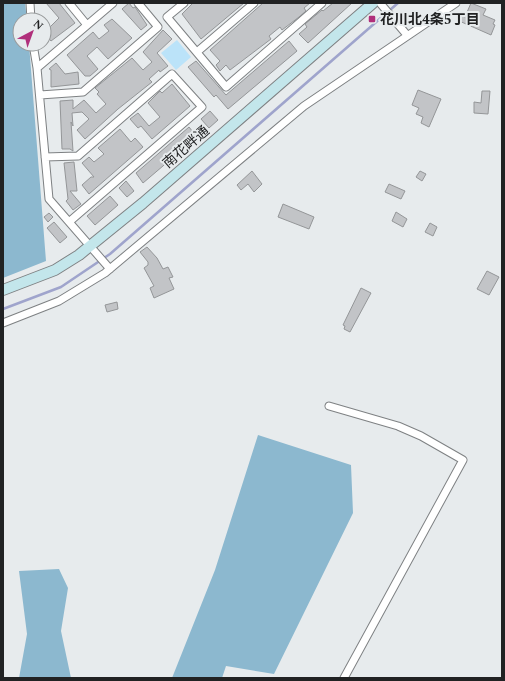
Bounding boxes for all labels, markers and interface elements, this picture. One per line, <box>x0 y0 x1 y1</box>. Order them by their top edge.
place label: 花川北4条5丁目 <box>380 9 480 30</box>
north arrow <box>12 12 52 52</box>
marker: 花川北4条5丁目 <box>367 14 377 24</box>
text: N <box>29 15 47 34</box>
street label: 南花畔通 <box>158 121 214 173</box>

